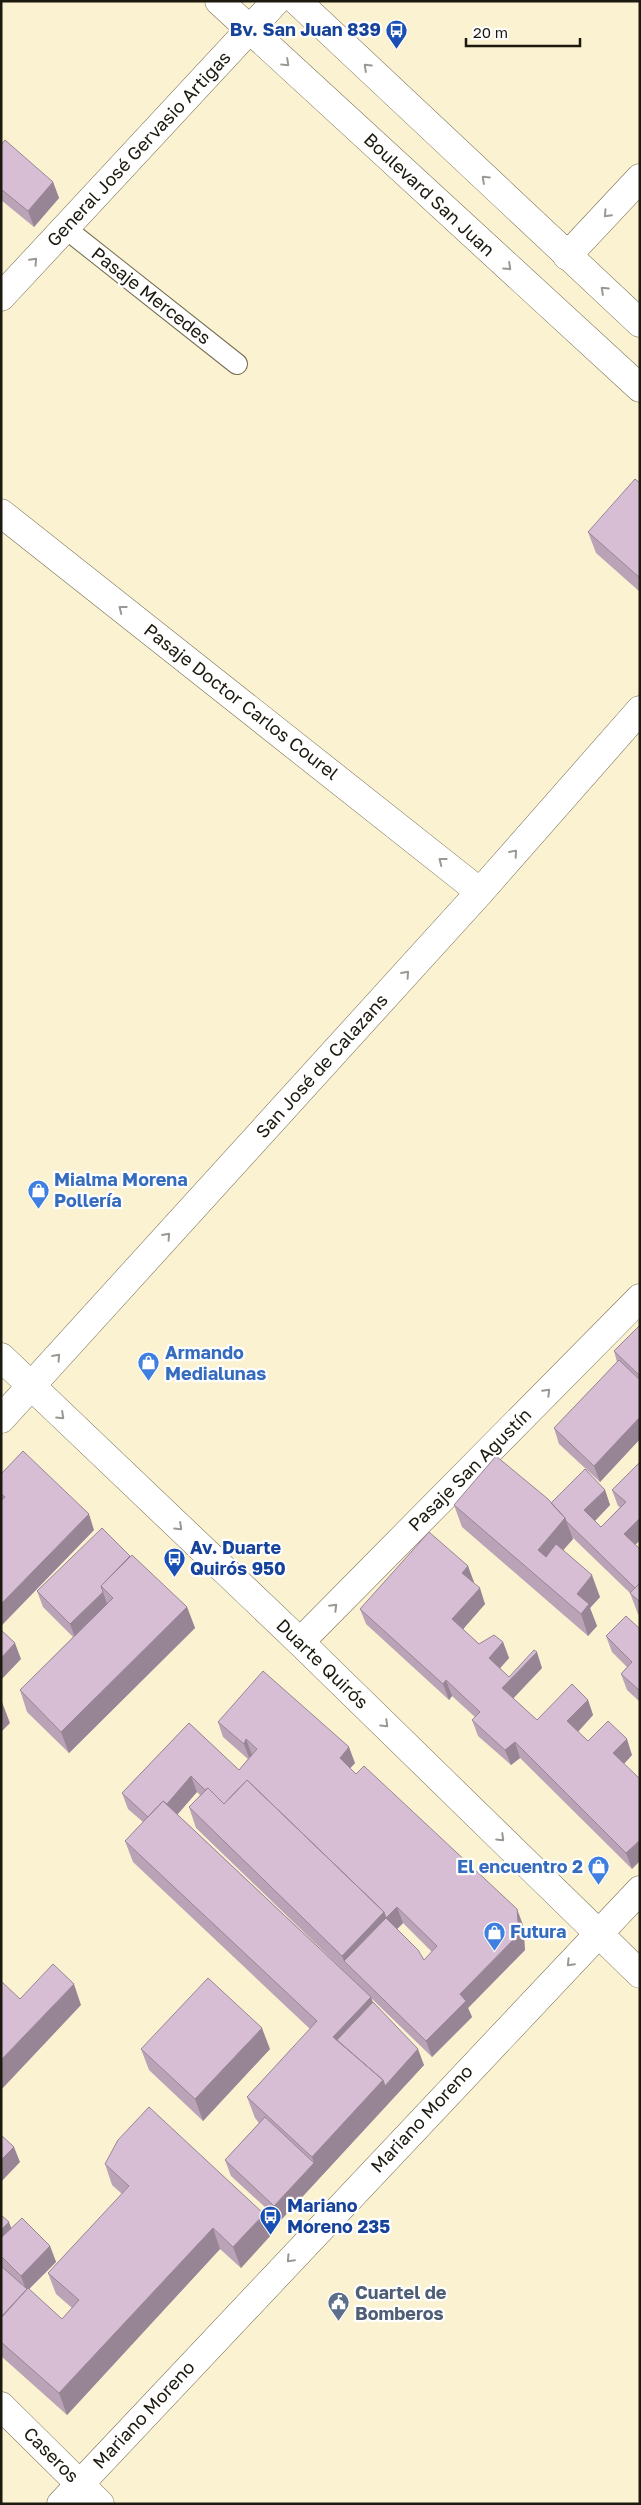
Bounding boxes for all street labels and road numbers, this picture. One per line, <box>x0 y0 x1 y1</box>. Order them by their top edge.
street label: General José Gervasio Artigas <box>42 46 235 251</box>
street label: Boulevard San Juan <box>360 128 500 261</box>
street label: Pasaje Mercedes <box>88 242 216 349</box>
street label: Pasaje Doctor Carlos Courel <box>140 618 343 784</box>
street label: San José de Calazans <box>251 989 392 1142</box>
street label: Pasaje San Agustín <box>403 1403 535 1535</box>
street label: Duarte Quirós <box>272 1614 373 1713</box>
street label: Mariano Moreno <box>366 2060 477 2177</box>
street label: Mariano Moreno <box>88 2356 199 2473</box>
street label: Caseros <box>19 2422 84 2487</box>

